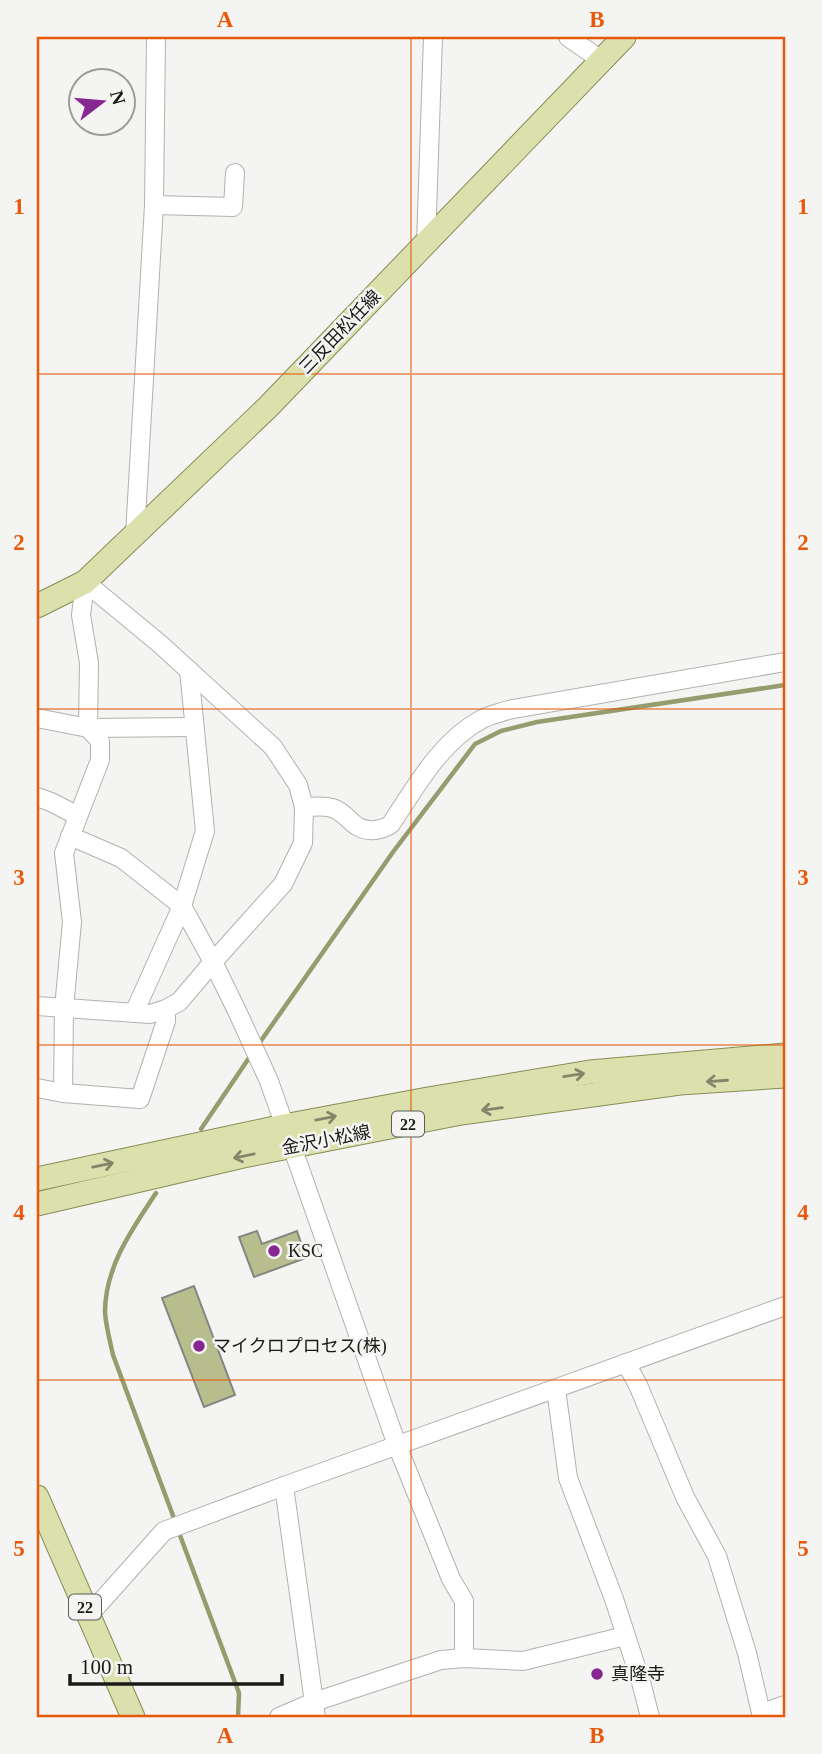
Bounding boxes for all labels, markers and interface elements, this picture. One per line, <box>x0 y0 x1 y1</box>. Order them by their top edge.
text: A <box>217 7 234 32</box>
text: B <box>589 7 605 32</box>
north arrow <box>66 66 136 136</box>
text: N <box>106 88 130 107</box>
text: 1 <box>13 194 25 219</box>
text: 1 <box>797 194 809 219</box>
street label: 三反田松任線 <box>295 286 385 378</box>
text: 2 <box>13 530 25 555</box>
text: 2 <box>797 530 809 555</box>
text: 3 <box>13 865 25 890</box>
text: 3 <box>797 865 809 890</box>
one-way arrow <box>562 1068 585 1081</box>
one-way arrow <box>706 1075 729 1088</box>
one-way arrow <box>481 1103 503 1116</box>
one-way arrow <box>314 1111 337 1125</box>
road number: 22 <box>392 1112 424 1136</box>
street label: 金沢小松線 <box>280 1122 372 1158</box>
one-way arrow <box>233 1149 256 1163</box>
one-way arrow <box>92 1158 114 1171</box>
text: 4 <box>13 1200 25 1225</box>
text: 4 <box>797 1200 809 1225</box>
place label: KSC <box>288 1241 323 1261</box>
marker: KSC <box>266 1243 282 1259</box>
place label: マイクロプロセス(株) <box>213 1336 387 1357</box>
marker: マイクロプロセス(株) <box>191 1338 207 1354</box>
text: 5 <box>13 1536 25 1561</box>
text: 5 <box>797 1536 809 1561</box>
road number: 22 <box>69 1595 101 1620</box>
scale bar <box>70 1642 282 1686</box>
text: 100 m <box>80 1655 133 1679</box>
place label: 真隆寺 <box>611 1664 665 1684</box>
marker: 真隆寺 <box>589 1666 605 1682</box>
text: A <box>217 1723 234 1748</box>
text: B <box>589 1723 605 1748</box>

